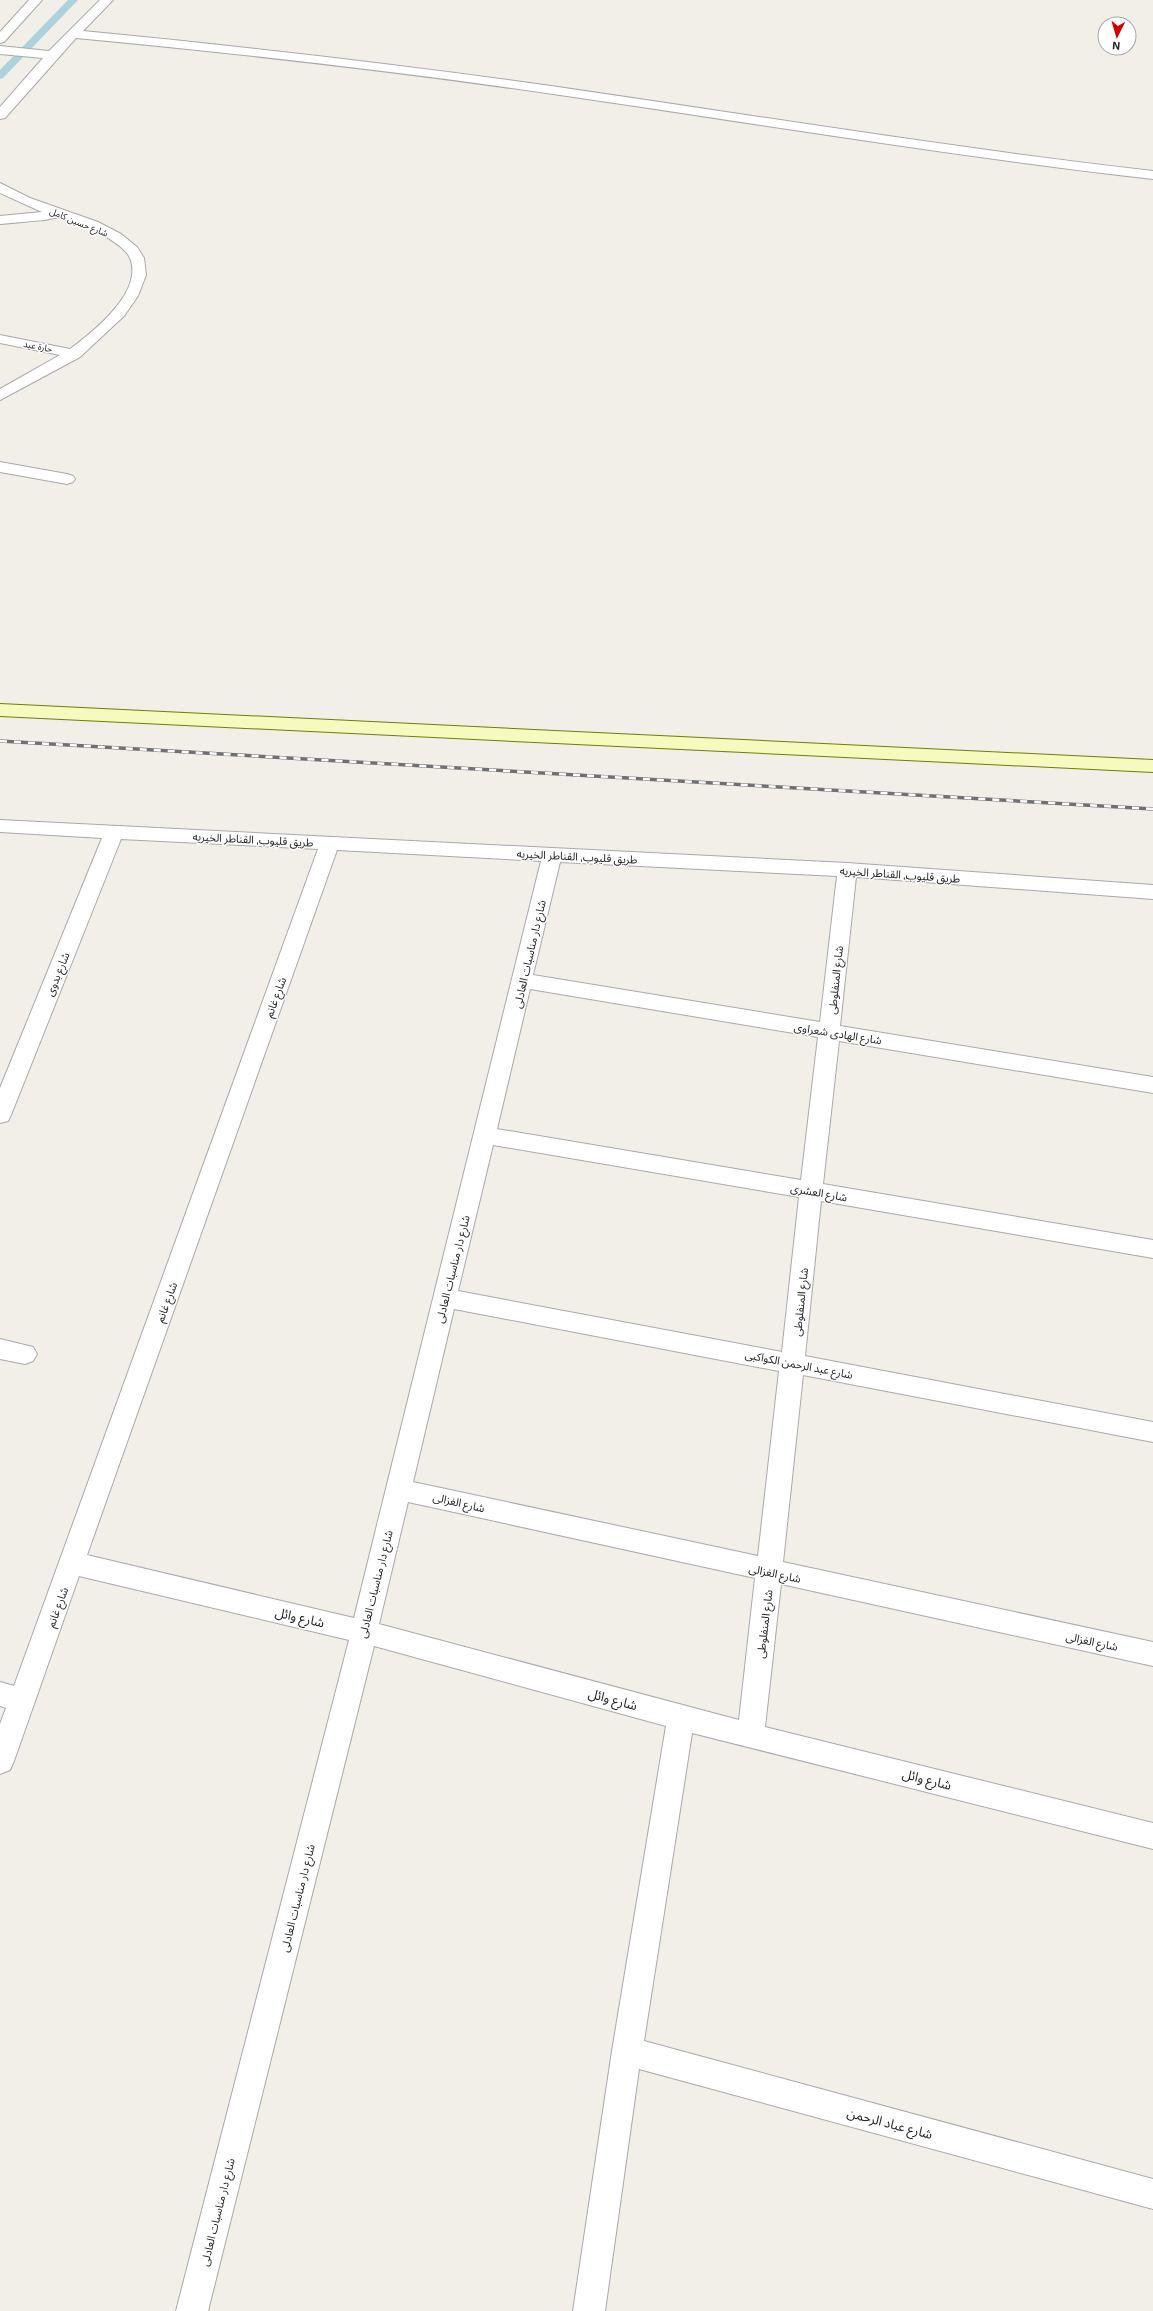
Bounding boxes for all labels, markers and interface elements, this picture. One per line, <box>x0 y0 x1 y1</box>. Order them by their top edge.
north arrow <box>1097 16 1137 56</box>
text: N <box>1112 40 1121 53</box>
street label: شارع حسين كامل <box>47 205 110 241</box>
street label: حارة عيد <box>22 338 53 355</box>
street label: طريق قليوب, القناطر الخيريه <box>192 829 314 850</box>
street label: طريق قليوب, القناطر الخيريه <box>516 846 638 867</box>
street label: طريق قليوب, القناطر الخيريه <box>839 863 961 886</box>
street label: شارع دار مناسبات العادلى <box>510 898 550 1010</box>
street label: شارع المنفلوطى <box>825 945 847 1015</box>
street label: شارع بدوى <box>42 950 74 999</box>
street label: شارع غانم <box>262 975 291 1020</box>
street label: شارع الهادى شعراوى <box>793 1020 883 1048</box>
street label: شارع العشرى <box>789 1181 849 1205</box>
street label: شارع دار مناسبات العادلى <box>432 1213 474 1325</box>
street label: شارع المنفلوطى <box>790 1267 812 1337</box>
street label: شارع غانم <box>153 1280 182 1325</box>
street label: شارع عبد الرحمن الكواكبى <box>744 1347 854 1383</box>
street label: شارع الغزالى <box>431 1490 487 1516</box>
street label: شارع دار مناسبات العادلى <box>355 1528 397 1640</box>
street label: شارع الغزالى <box>747 1561 803 1587</box>
street label: شارع غانم <box>44 1585 73 1630</box>
street label: شارع المنفلوطى <box>753 1589 777 1659</box>
street label: شارع وائل <box>273 1604 326 1633</box>
street label: شارع الغزالى <box>1064 1629 1120 1655</box>
street label: شارع وائل <box>586 1685 639 1716</box>
street label: شارع وائل <box>900 1765 953 1796</box>
street label: شارع دار مناسبات العادلى <box>277 1842 319 1954</box>
street label: شارع عباد الرحمن <box>845 2104 935 2145</box>
street label: شارع دار مناسبات العادلى <box>197 2156 239 2268</box>

